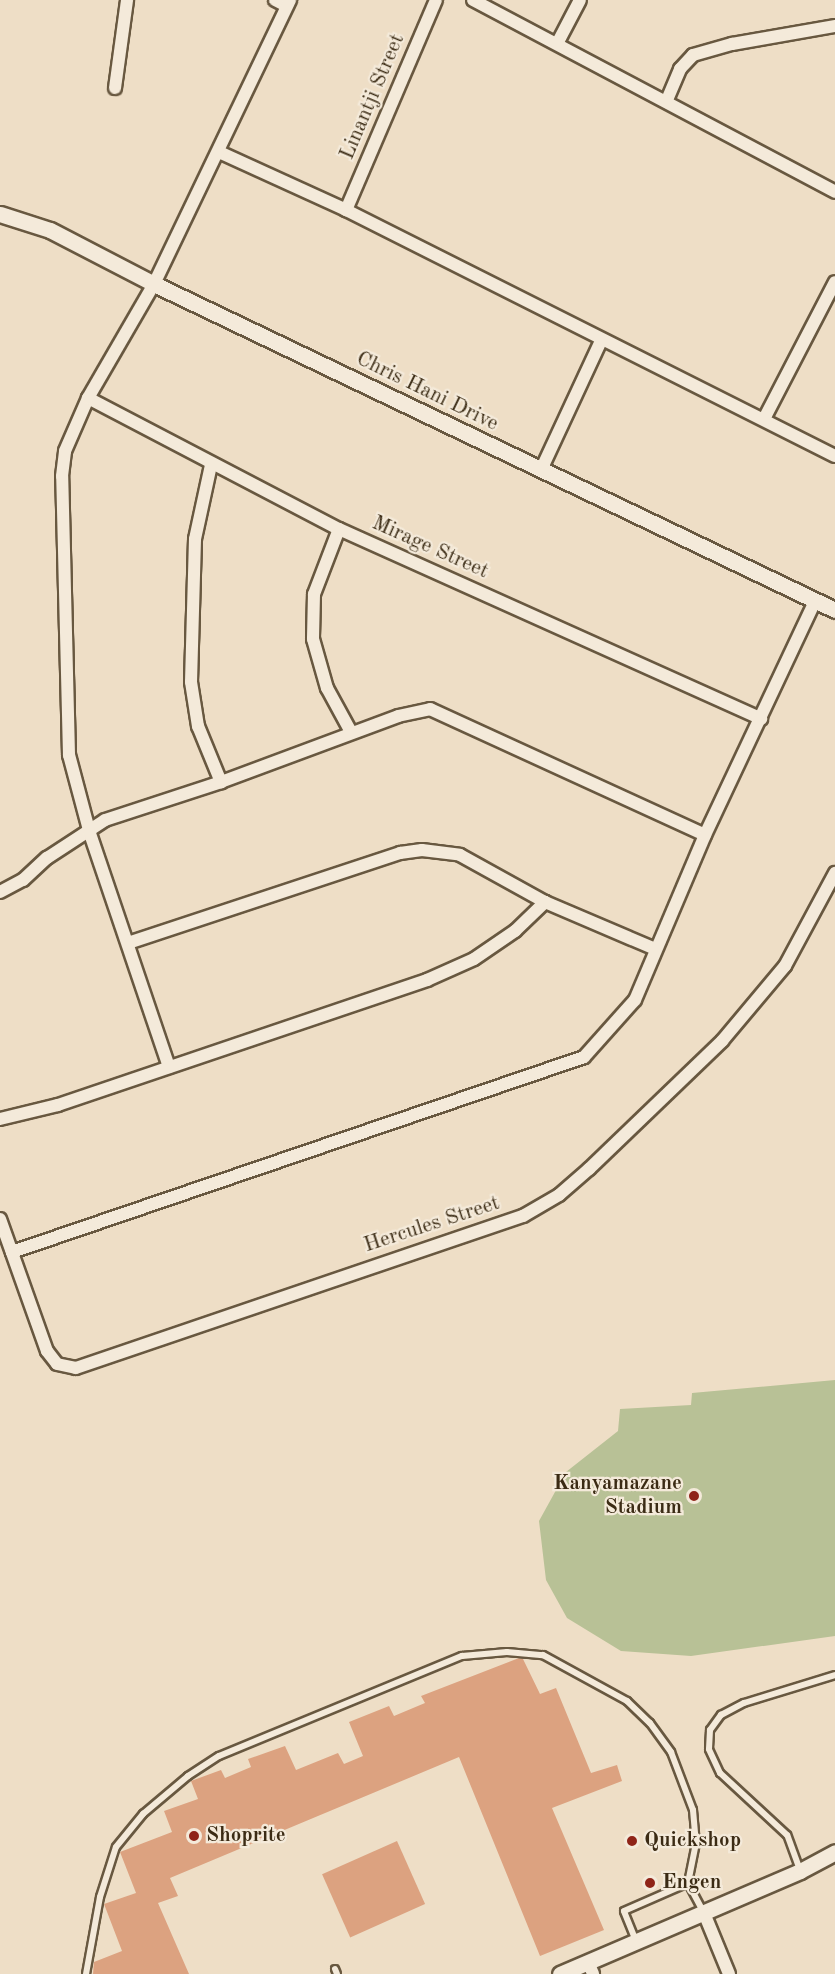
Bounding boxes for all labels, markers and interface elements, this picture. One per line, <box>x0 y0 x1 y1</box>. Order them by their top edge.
street label: Linantji Street <box>335 30 411 164</box>
street label: Chris Hani Drive <box>352 347 502 437</box>
street label: Mirage Street <box>368 511 492 585</box>
street label: Hercules Street <box>361 1191 503 1259</box>
place label: Kanyamazane Stadium <box>553 1471 682 1521</box>
marker: Kanyamazane Stadium <box>687 1489 701 1503</box>
place label: Shoprite <box>206 1823 286 1849</box>
place label: Quickshop <box>644 1828 741 1854</box>
marker: Shoprite <box>187 1829 201 1843</box>
marker: Quickshop <box>625 1834 639 1848</box>
place label: Engen <box>662 1870 721 1896</box>
marker: Engen <box>643 1876 657 1890</box>

